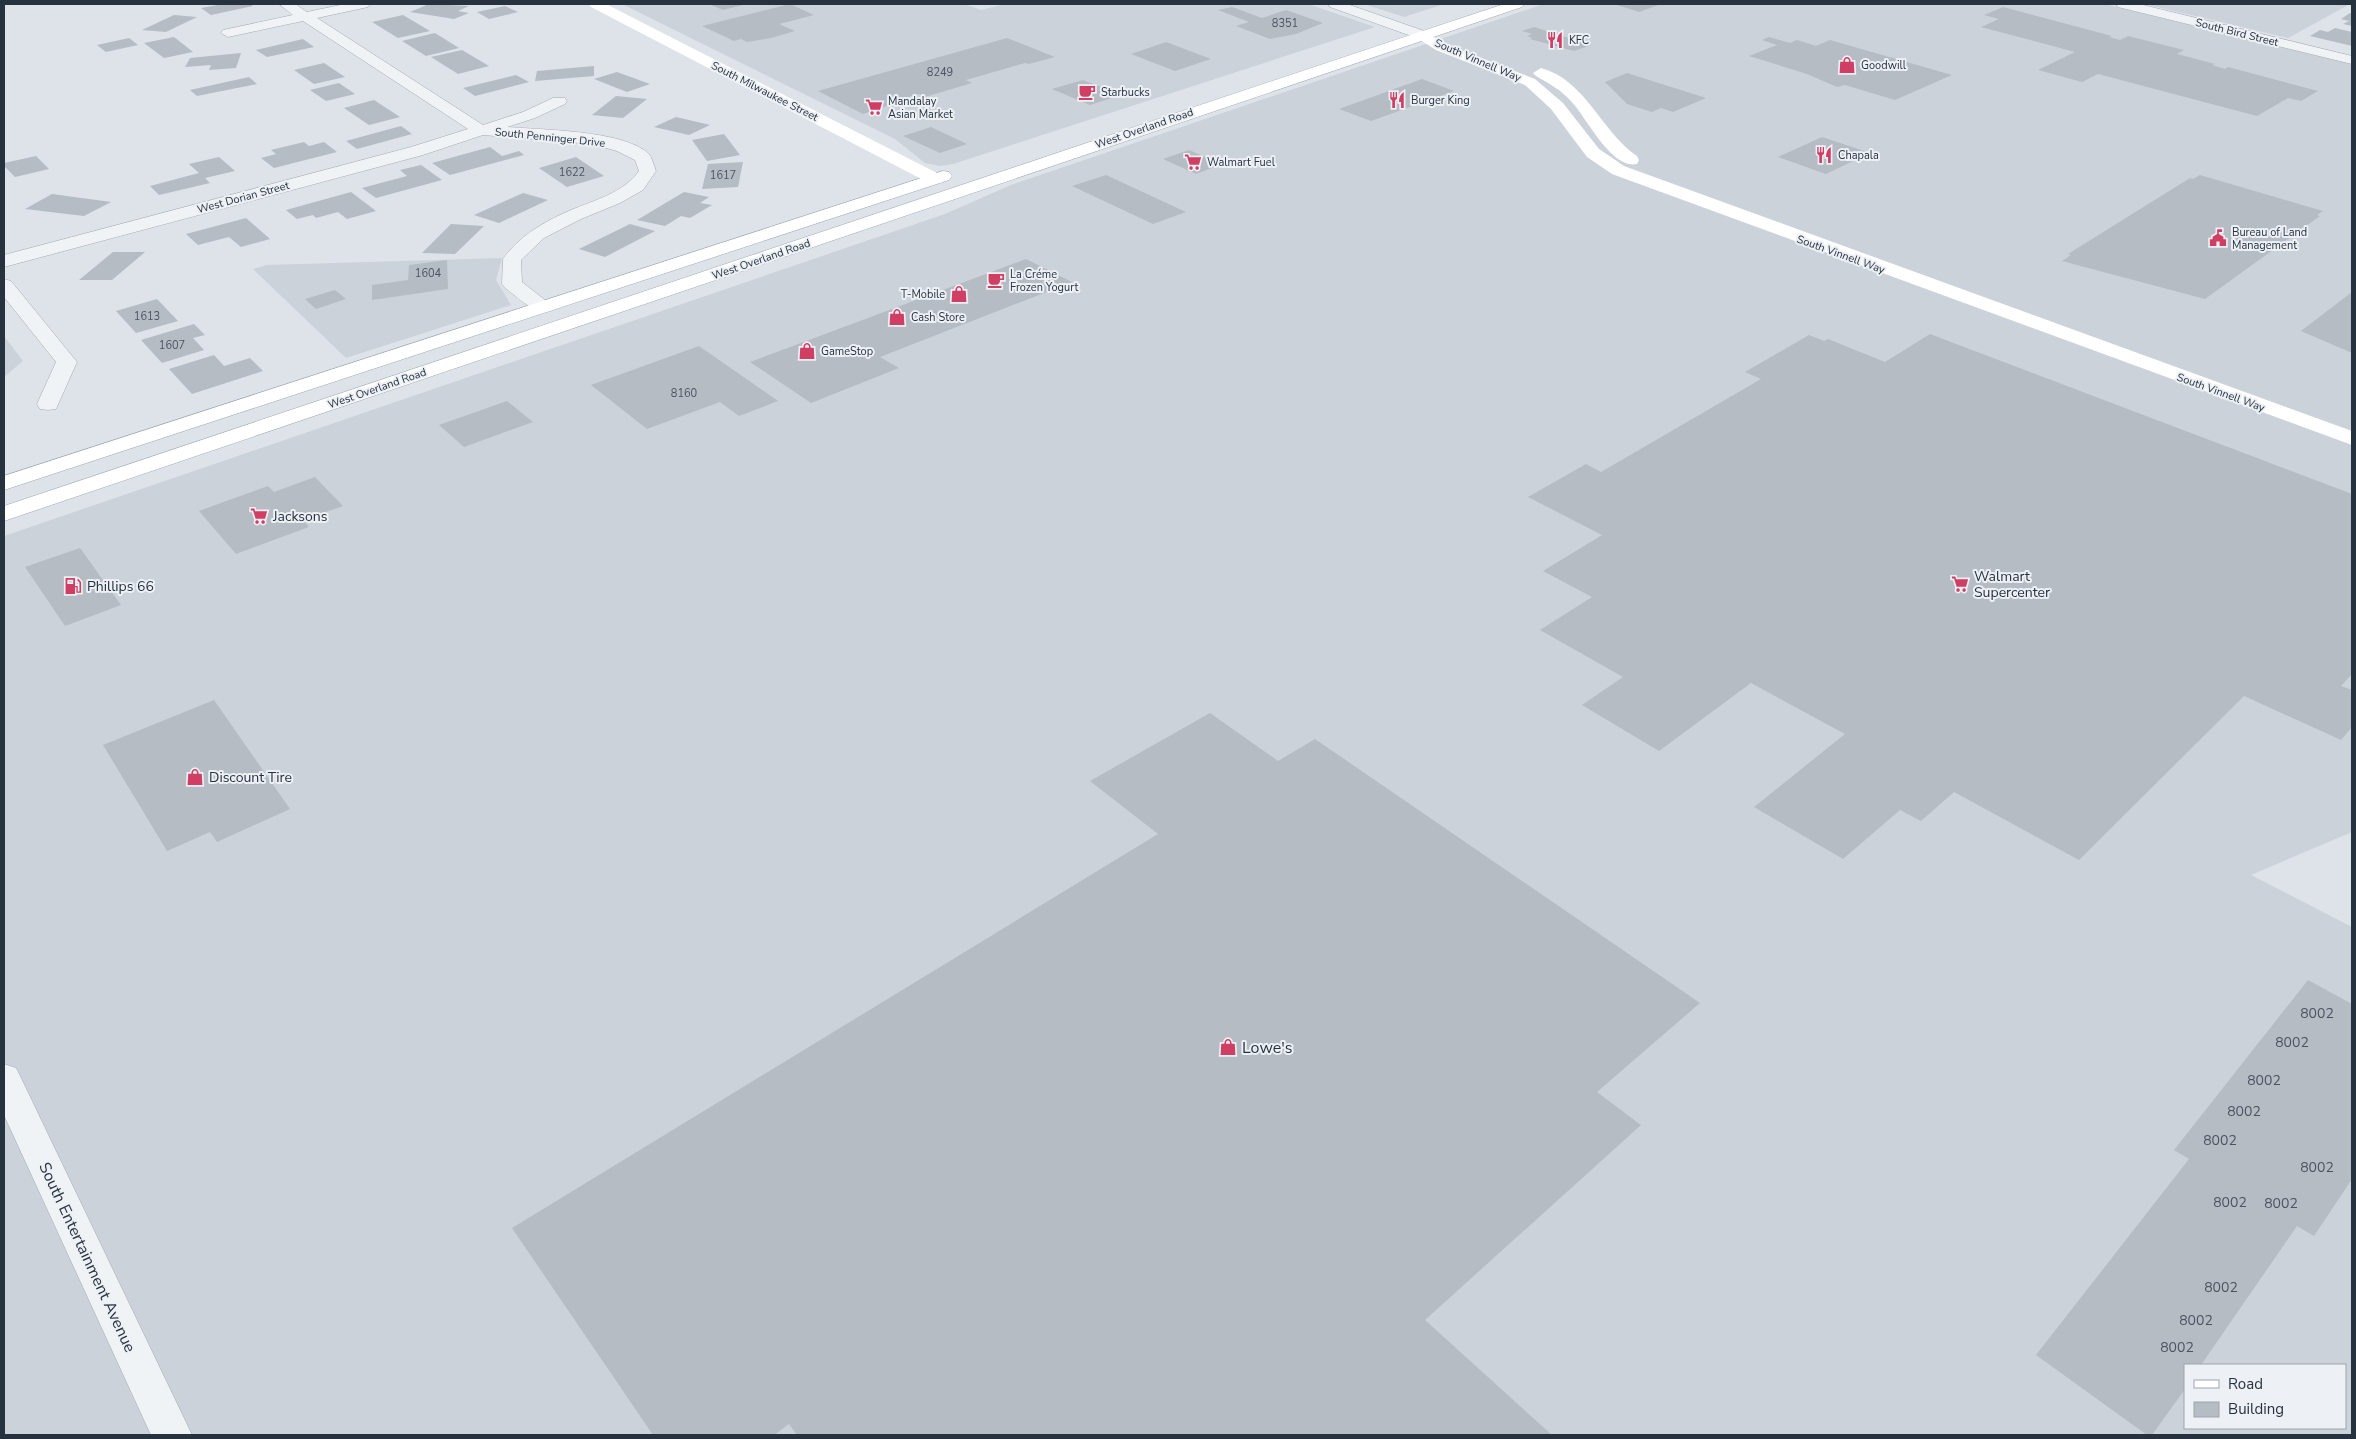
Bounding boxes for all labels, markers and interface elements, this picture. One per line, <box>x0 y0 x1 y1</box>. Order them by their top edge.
street label: South Bird Street <box>2194 15 2280 50</box>
house number: 8351 <box>1272 16 1298 31</box>
restaurant icon: KFC <box>1545 30 1565 50</box>
place label: KFC <box>1569 33 1589 48</box>
street label: South Vinnell Way <box>1432 35 1524 86</box>
shop icon: Goodwill <box>1837 55 1857 75</box>
street label: South Milwaukee Street <box>709 58 821 125</box>
place label: Goodwill <box>1861 58 1907 73</box>
house number: 8249 <box>927 65 953 80</box>
cafe icon: Starbucks <box>1077 82 1097 102</box>
place label: Starbucks <box>1101 85 1150 100</box>
restaurant icon: Burger King <box>1387 90 1407 110</box>
place label: Burger King <box>1411 93 1470 108</box>
place label: Mandalay Asian Market <box>888 94 953 122</box>
supermarket icon: Mandalay Asian Market <box>864 97 884 117</box>
street label: West Overland Road <box>1093 105 1195 152</box>
street label: South Penninger Drive <box>494 124 606 151</box>
restaurant icon: Chapala <box>1814 145 1834 165</box>
place label: Chapala <box>1838 148 1879 163</box>
supermarket icon: Walmart Fuel <box>1183 152 1203 172</box>
place label: Walmart Fuel <box>1207 155 1276 170</box>
house number: 1622 <box>559 165 585 180</box>
house number: 1617 <box>710 168 736 183</box>
street label: West Dorian Street <box>195 178 291 217</box>
place label: Bureau of Land Management <box>2232 225 2307 253</box>
public building icon: Bureau of Land Management <box>2208 228 2228 248</box>
street label: South Vinnell Way <box>1795 232 1887 277</box>
street label: West Overland Road <box>710 236 812 283</box>
house number: 1604 <box>415 266 442 281</box>
place label: La Créme Frozen Yogurt <box>1010 267 1078 295</box>
cafe icon: La Créme Frozen Yogurt <box>986 270 1006 290</box>
shop icon: T-Mobile <box>949 284 969 304</box>
place label: T-Mobile <box>901 287 945 302</box>
shop icon: Cash Store <box>887 307 907 327</box>
house number: 1613 <box>134 309 160 324</box>
place label: Cash Store <box>911 310 965 325</box>
house number: 1607 <box>159 338 185 353</box>
shop icon: GameStop <box>797 341 817 361</box>
place label: GameStop <box>821 344 873 359</box>
street label: West Overland Road <box>326 365 428 412</box>
street label: South Vinnell Way <box>2175 370 2267 415</box>
house number: 8160 <box>671 386 698 401</box>
supermarket icon: Jacksons <box>249 506 269 526</box>
place label: Jacksons <box>272 507 328 526</box>
place label: Walmart Supercenter <box>1974 567 2050 602</box>
supermarket icon: Walmart Supercenter <box>1950 574 1970 594</box>
fuel station icon: Phillips 66 <box>63 576 83 596</box>
place label: Phillips 66 <box>87 577 154 596</box>
shop icon: Discount Tire <box>185 767 205 787</box>
place label: Discount Tire <box>209 768 292 787</box>
house number: 8002 <box>2300 1004 2334 1023</box>
house number: 8002 <box>2275 1033 2309 1052</box>
shop icon: Lowe's <box>1218 1037 1238 1057</box>
place label: Lowe's <box>1242 1037 1292 1059</box>
house number: 8002 <box>2247 1071 2281 1090</box>
house number: 8002 <box>2227 1102 2261 1121</box>
house number: 8002 <box>2203 1131 2237 1150</box>
house number: 8002 <box>2300 1158 2334 1177</box>
street label: South Entertainment Avenue <box>33 1159 141 1356</box>
house number: 8002 <box>2213 1193 2247 1212</box>
house number: 8002 <box>2264 1194 2298 1213</box>
house number: 8002 <box>2204 1278 2238 1297</box>
house number: 8002 <box>2179 1311 2213 1330</box>
house number: 8002 <box>2160 1338 2194 1357</box>
legend <box>2184 1364 2346 1429</box>
text: Road <box>2228 1374 2263 1394</box>
text: Building <box>2228 1399 2284 1419</box>

